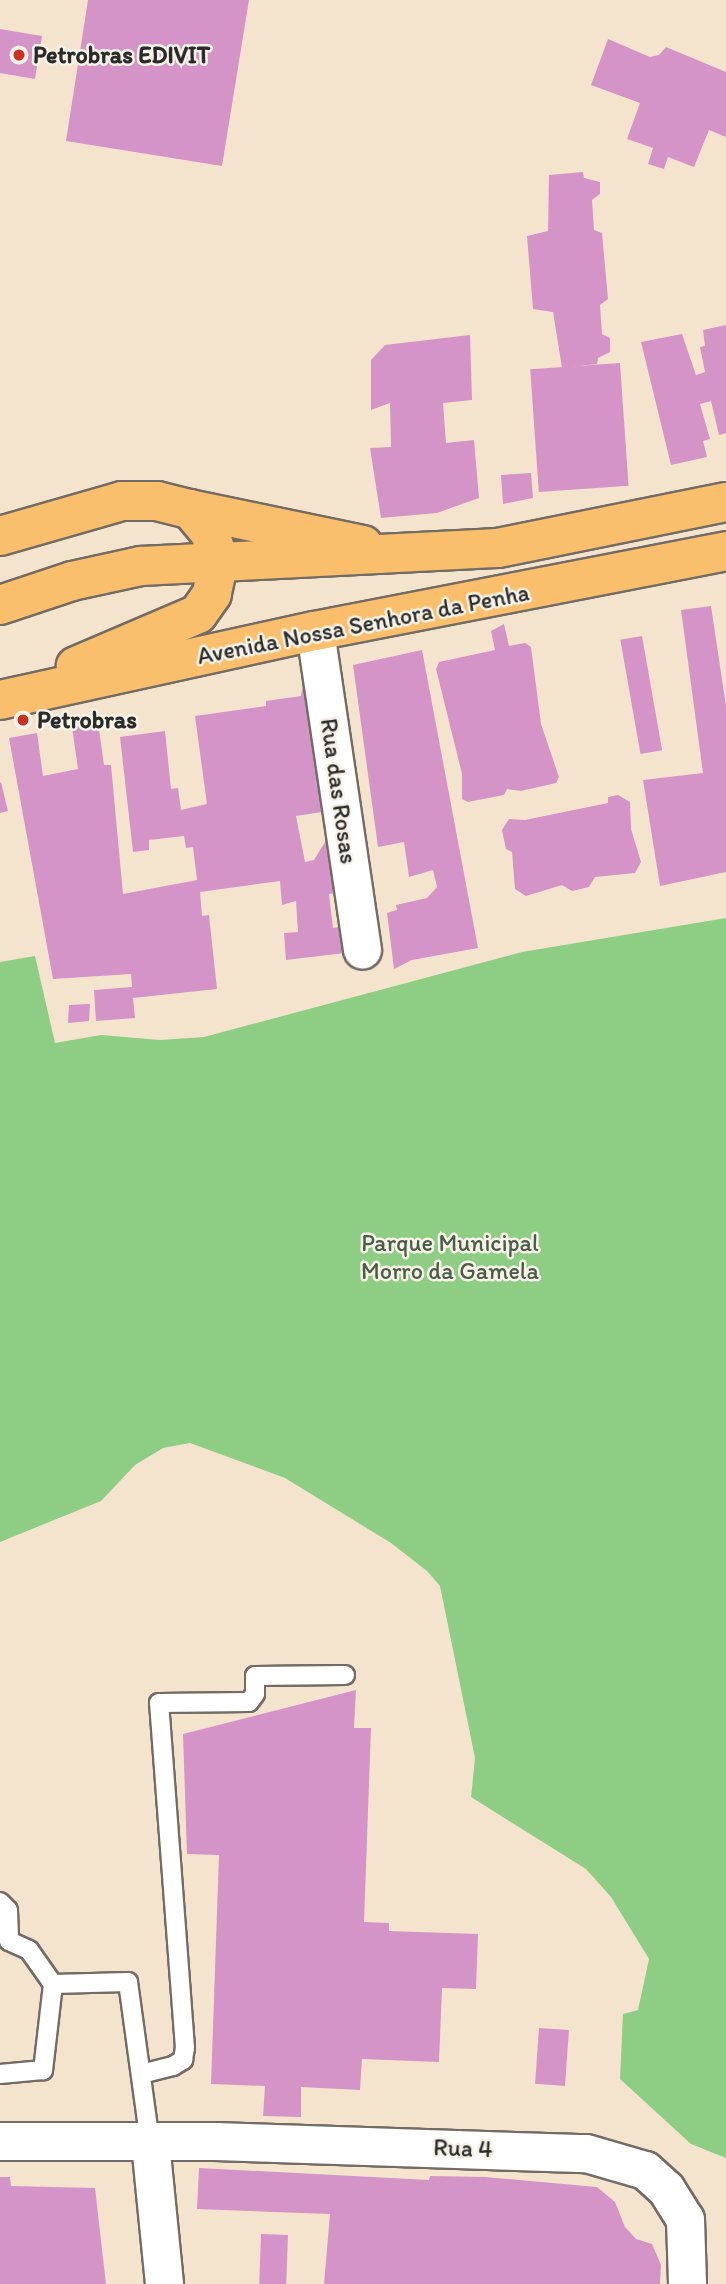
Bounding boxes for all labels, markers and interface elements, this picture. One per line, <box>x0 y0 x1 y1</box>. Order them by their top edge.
place label: Petrobras EDIVIT <box>33 41 210 69</box>
marker: Petrobras EDIVIT <box>11 47 27 63</box>
street label: Avenida Nossa Senhora da Penha <box>194 578 532 670</box>
place label: Petrobras <box>37 706 137 734</box>
marker: Petrobras <box>15 712 31 728</box>
street label: Rua das Rosas <box>315 716 363 866</box>
park label: Parque Municipal Morro da Gamela <box>361 1229 539 1285</box>
street label: Rua 4 <box>433 2133 493 2163</box>

